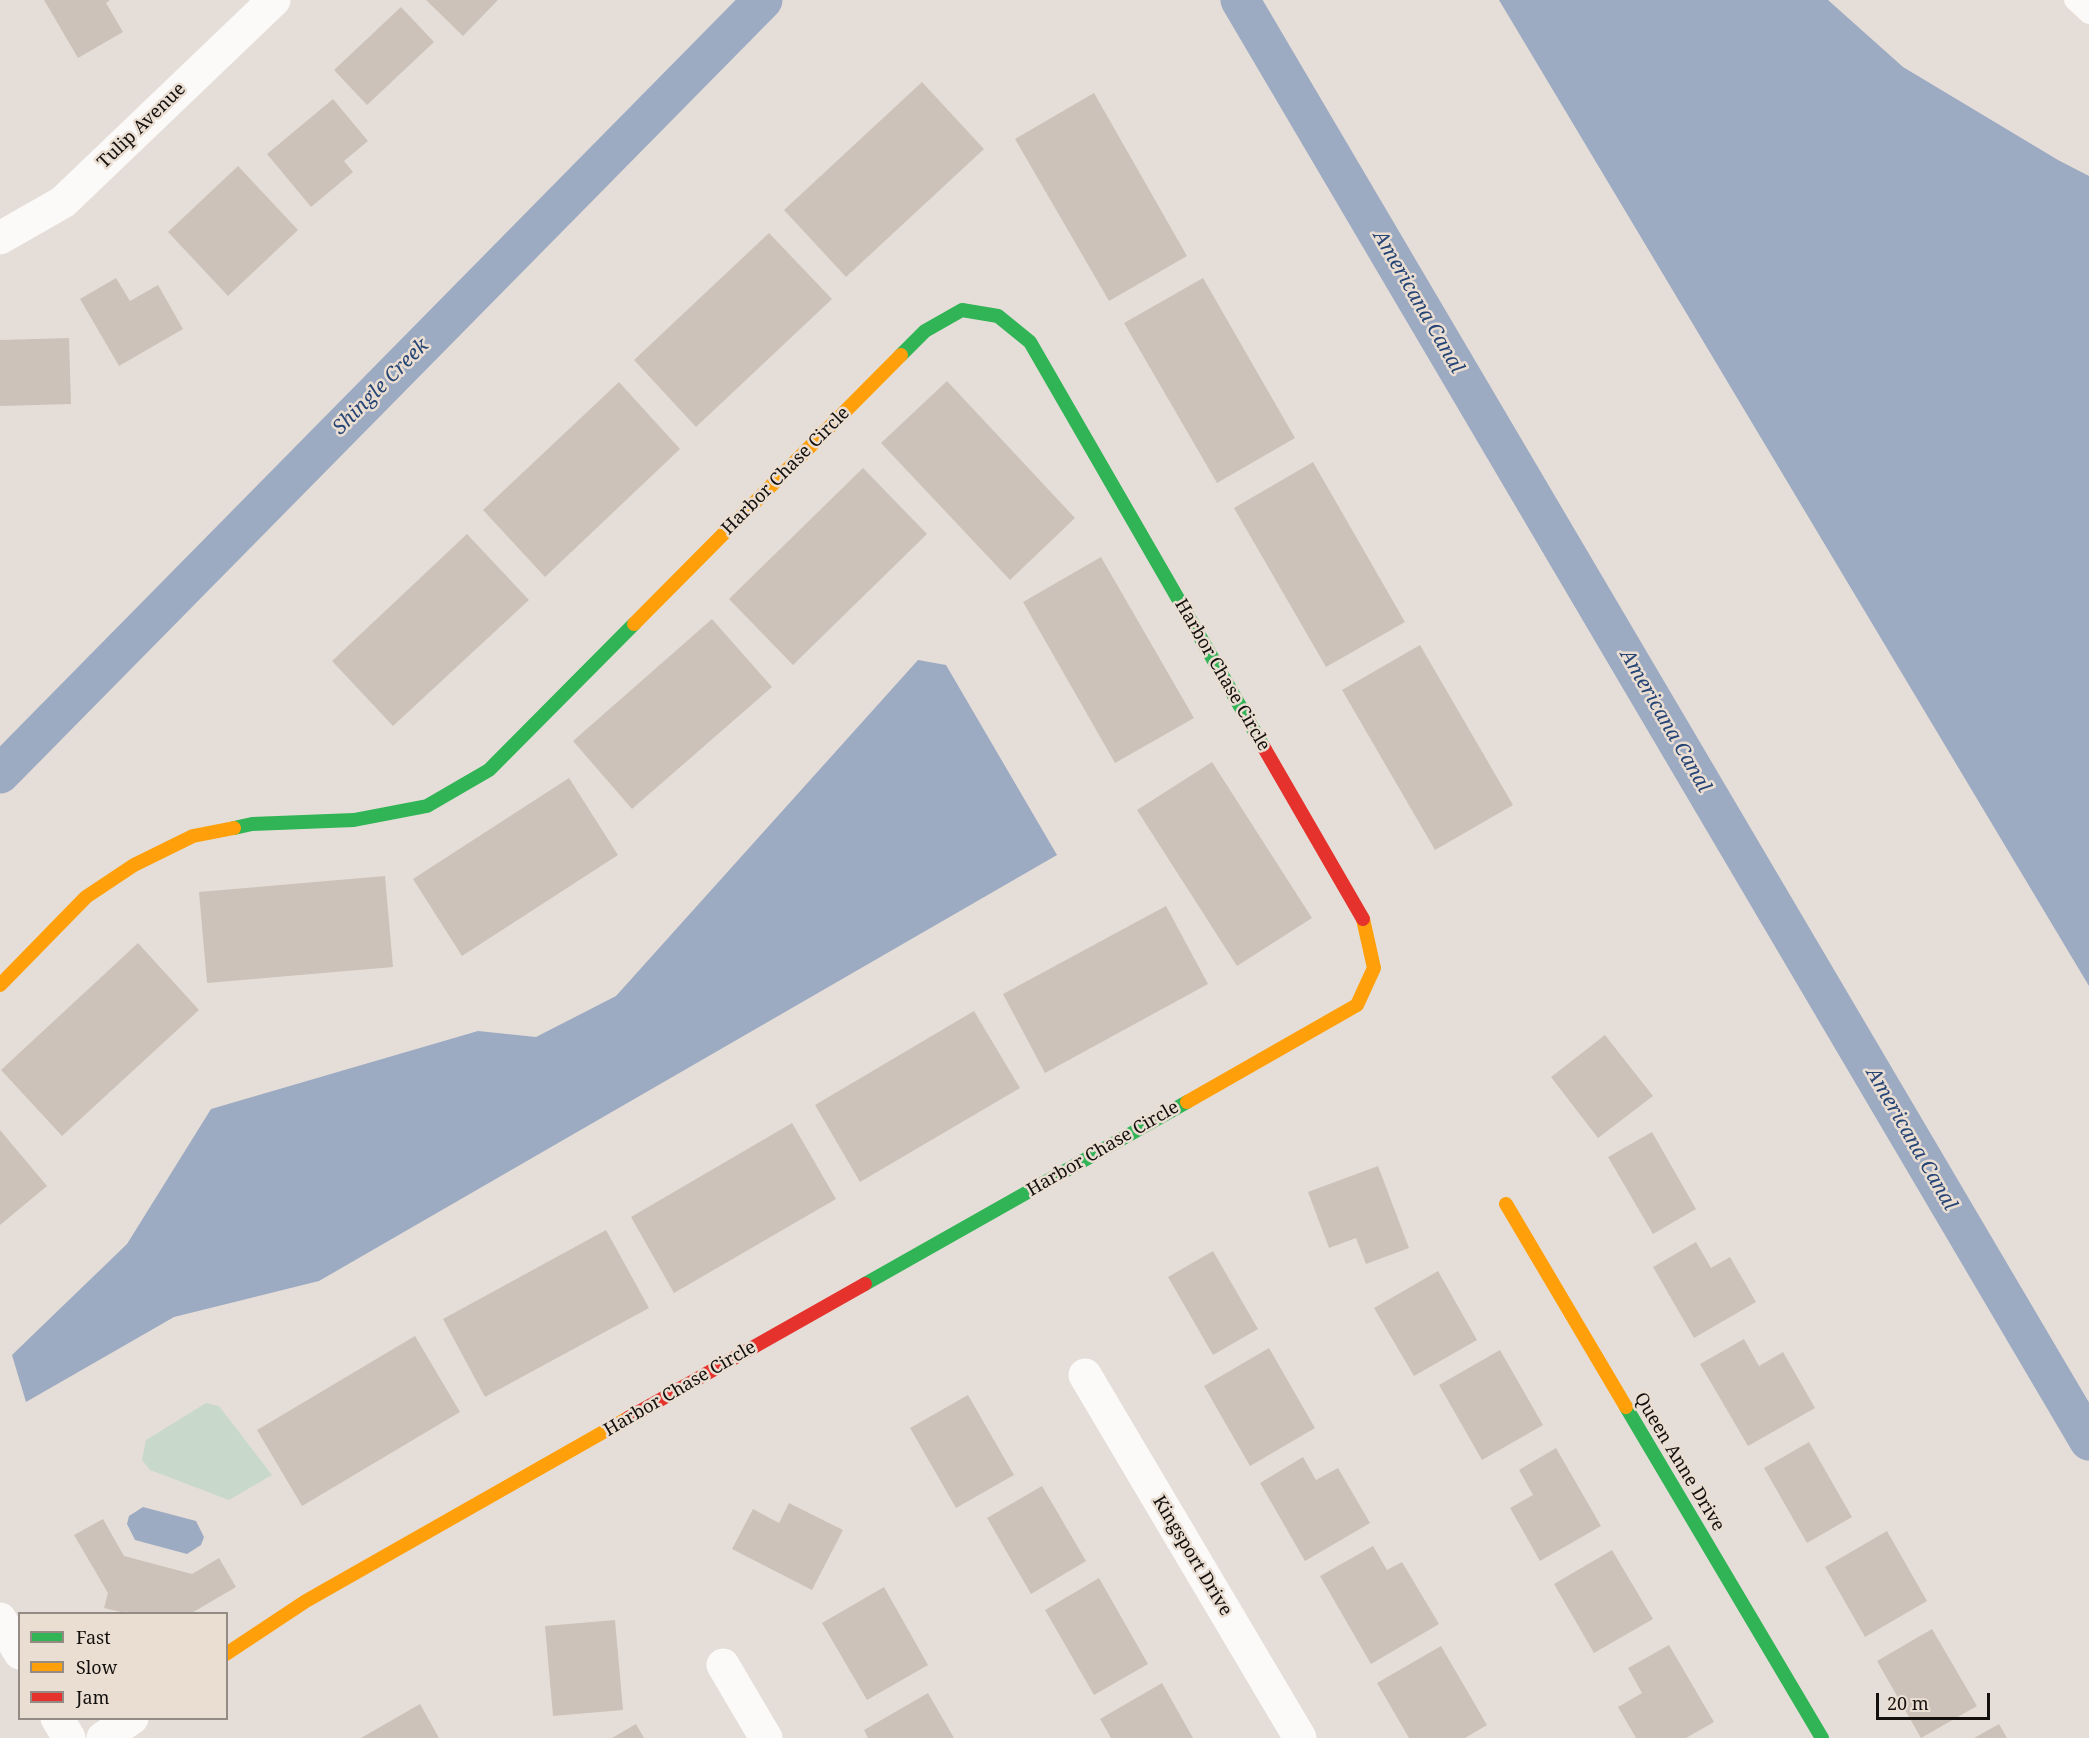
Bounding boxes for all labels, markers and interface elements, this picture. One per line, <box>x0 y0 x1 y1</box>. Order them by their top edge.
street label: Tulip Avenue <box>94 79 190 173</box>
water label: Americana Canal <box>1367 226 1469 378</box>
water label: Shingle Creek <box>328 334 434 440</box>
street label: Harbor Chase Circle <box>718 403 854 539</box>
street label: Harbor Chase Circle <box>1170 595 1274 755</box>
water label: Americana Canal <box>1614 645 1716 797</box>
water label: Americana Canal <box>1860 1063 1962 1215</box>
street label: Harbor Chase Circle <box>1023 1097 1183 1201</box>
street label: Harbor Chase Circle <box>600 1337 760 1441</box>
street label: Queen Anne Drive <box>1629 1389 1729 1535</box>
street label: Kingsport Drive <box>1148 1492 1236 1620</box>
legend <box>18 1612 228 1720</box>
text: Fast <box>76 1625 111 1649</box>
text: Slow <box>76 1655 117 1679</box>
scale bar <box>1879 1681 1993 1719</box>
text: Jam <box>76 1685 110 1709</box>
text: 20 m <box>1887 1691 1929 1715</box>

